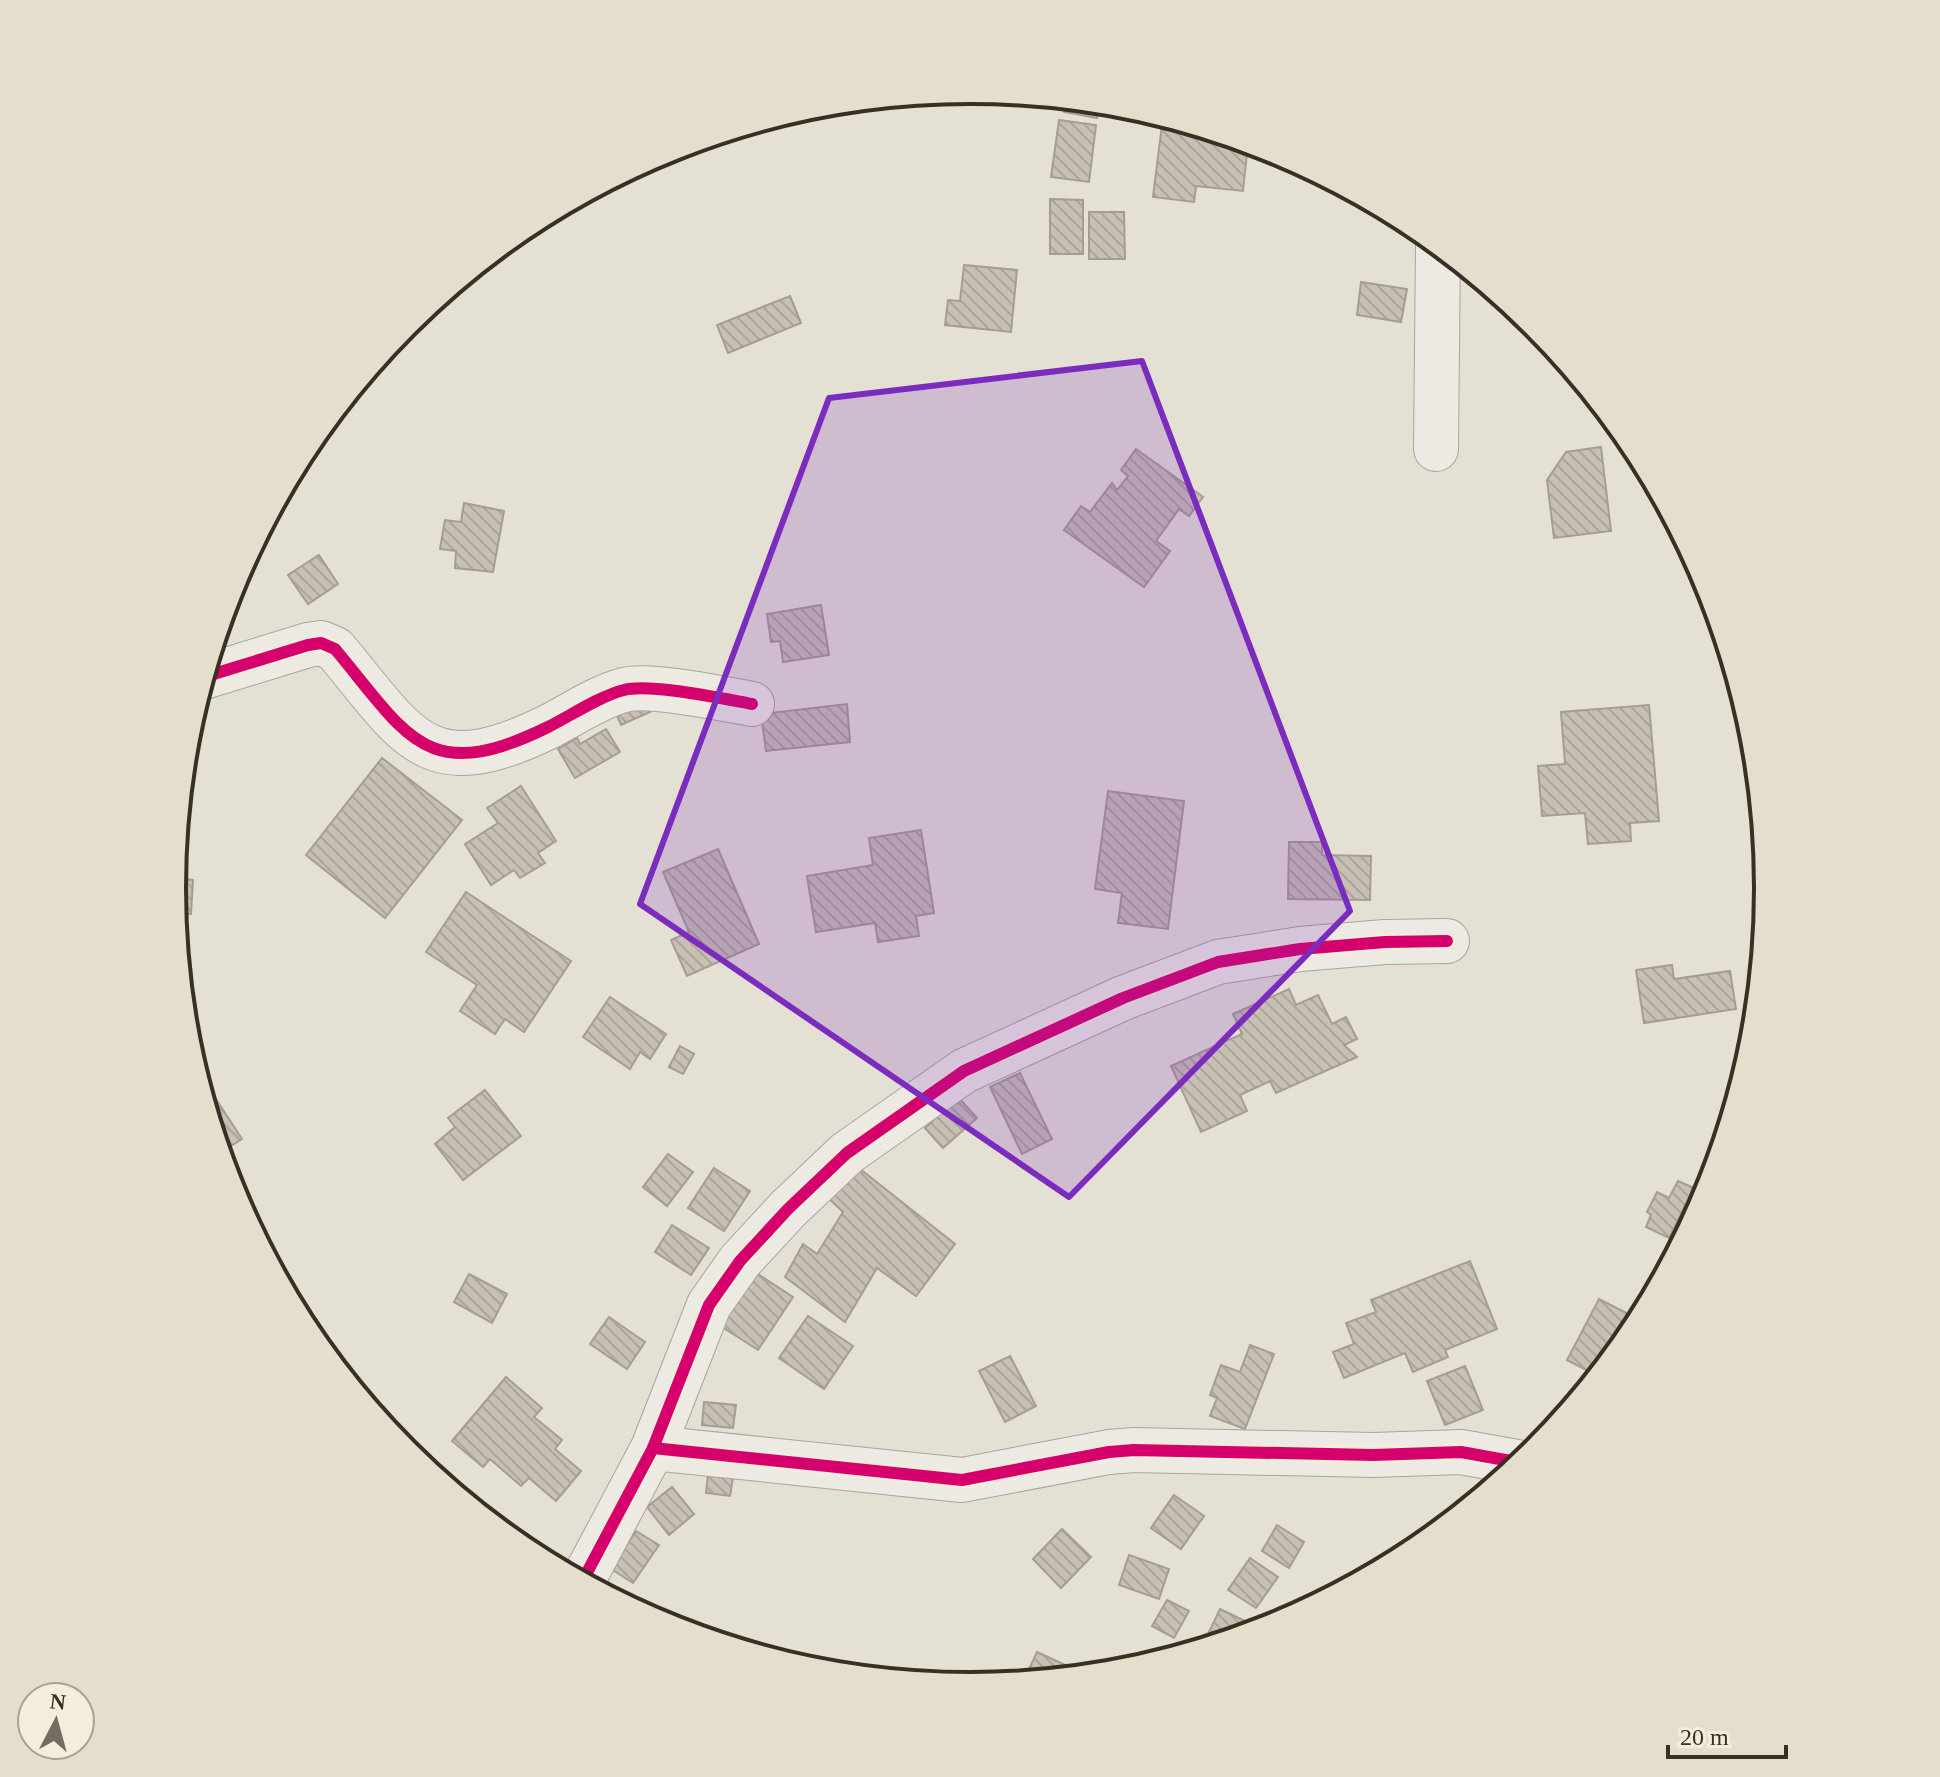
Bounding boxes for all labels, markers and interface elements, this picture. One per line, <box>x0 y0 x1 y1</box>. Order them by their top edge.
north arrow <box>16 1681 96 1761</box>
text: N <box>49 1688 67 1715</box>
scale bar <box>1668 1709 1786 1759</box>
text: 20 m <box>1680 1724 1729 1750</box>

